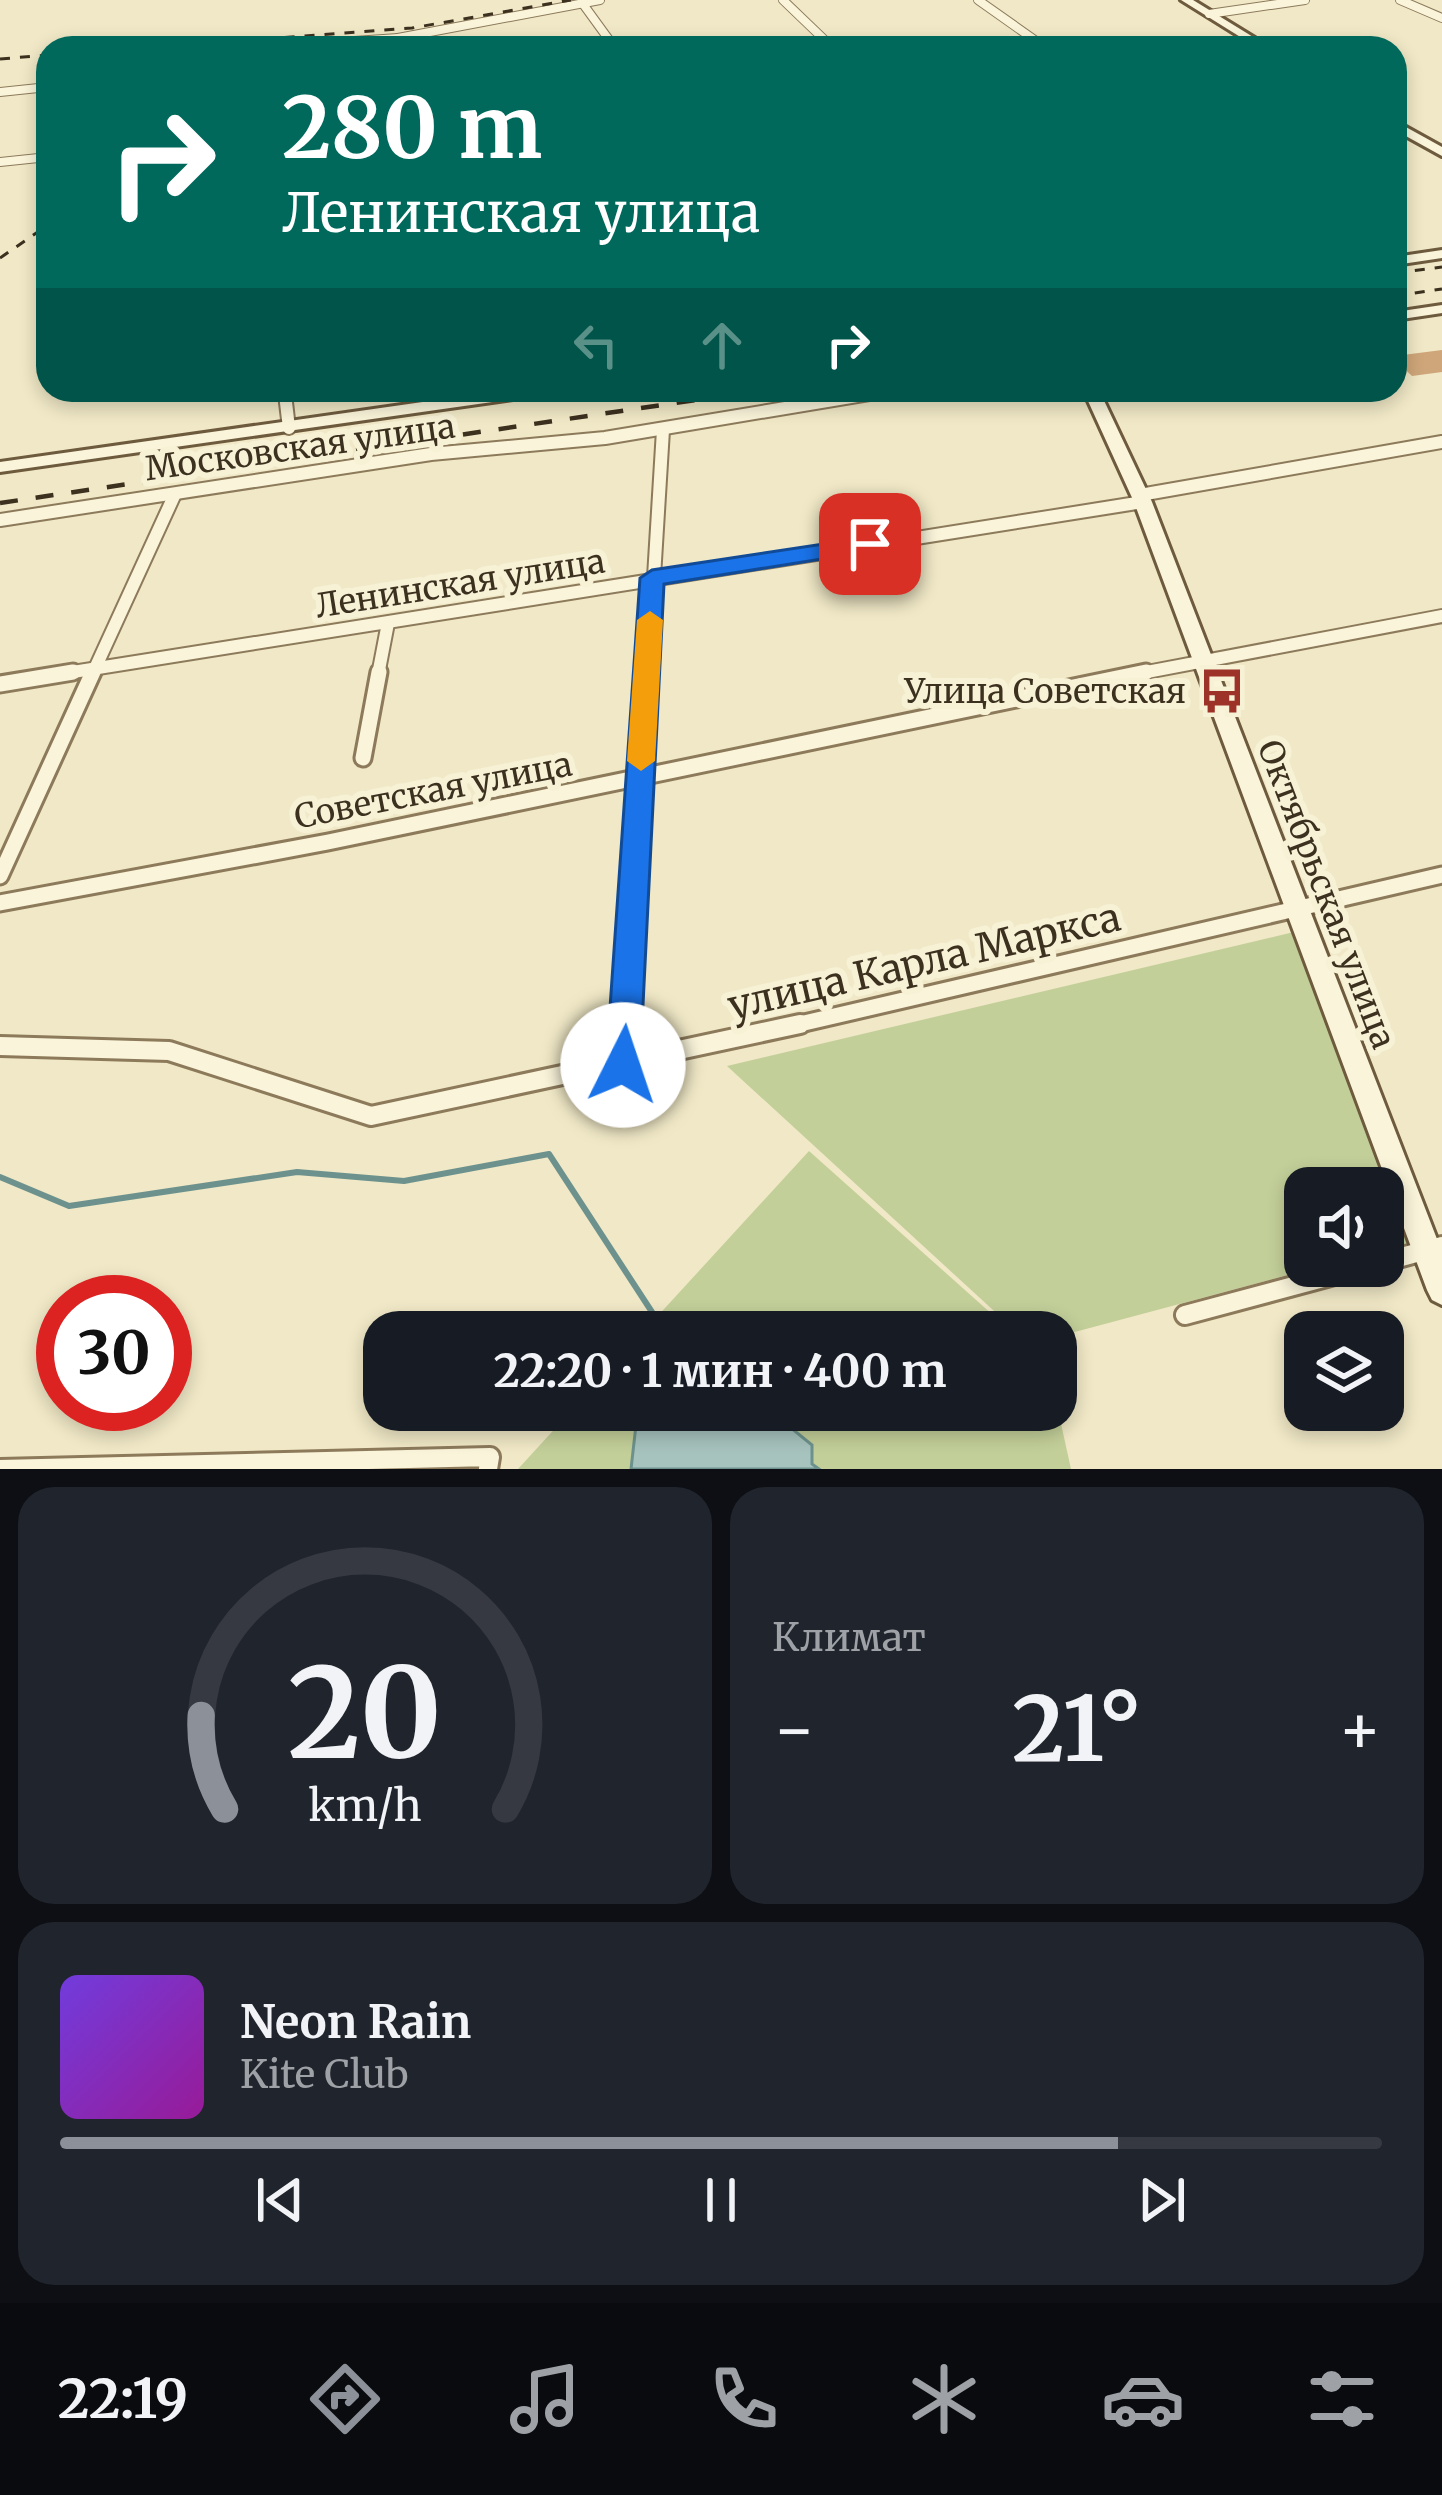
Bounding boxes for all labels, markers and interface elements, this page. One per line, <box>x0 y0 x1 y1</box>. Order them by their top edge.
text: 280 m <box>282 75 542 181</box>
icon: right <box>84 84 240 240</box>
text: Ленинская улица <box>282 179 760 247</box>
icon: left <box>563 312 629 378</box>
icon: ahead <box>689 312 755 378</box>
icon: right <box>815 312 881 378</box>
street label: Московская улица <box>143 405 458 490</box>
pin <box>819 493 921 595</box>
icon: arrive <box>837 511 903 577</box>
street label: Ленинская улица <box>313 540 608 627</box>
bus stop icon: Улица Советская <box>1197 666 1247 716</box>
place label: Улица Советская <box>903 671 1186 712</box>
street label: Октябрьская улица <box>1249 734 1404 1054</box>
street label: Советская улица <box>291 743 575 837</box>
street label: улица Карла Маркса <box>723 892 1125 1030</box>
position arrow <box>560 1002 686 1128</box>
map controls <box>1284 1167 1404 1431</box>
button: sound <box>1284 1167 1404 1287</box>
speed limit sign: 30 <box>36 1275 192 1431</box>
button: layers <box>1284 1311 1404 1431</box>
text: 22:20 · 1 мин · 400 m <box>494 1343 946 1399</box>
text: Климат <box>772 1613 926 1662</box>
text: 20 <box>288 1635 442 1792</box>
text: 21° <box>1012 1672 1142 1786</box>
text: − <box>772 1688 816 1771</box>
text: + <box>1338 1688 1382 1771</box>
text: km/h <box>308 1778 422 1832</box>
text: Neon Rain <box>240 1994 471 2050</box>
text: Kite Club <box>240 2050 409 2099</box>
icon: previous <box>247 2167 313 2233</box>
icon: pause <box>688 2167 754 2233</box>
icon: next <box>1129 2167 1195 2233</box>
icon: directions <box>303 2357 387 2441</box>
icon: music <box>503 2357 587 2441</box>
icon: phone <box>702 2357 786 2441</box>
icon: climate <box>902 2357 986 2441</box>
icon: car <box>1101 2357 1185 2441</box>
icon: filters <box>1300 2357 1384 2441</box>
text: 22:19 <box>58 2365 188 2433</box>

